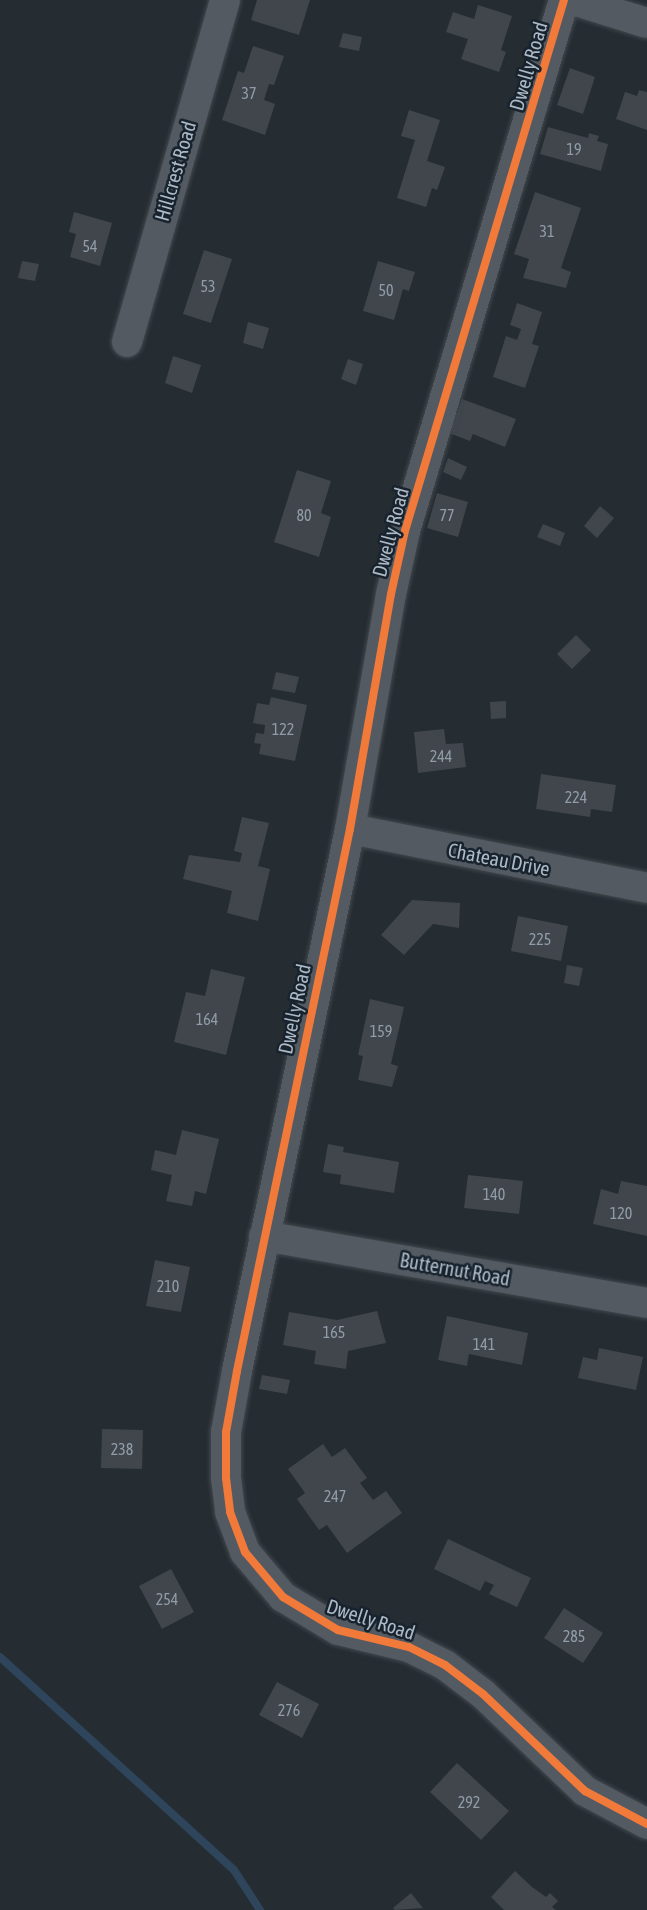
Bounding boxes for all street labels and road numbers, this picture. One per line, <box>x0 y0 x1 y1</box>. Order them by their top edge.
street label: Dwelly Road <box>504 19 552 113</box>
street label: Hillcrest Road <box>149 118 201 224</box>
street label: Dwelly Road <box>367 485 413 579</box>
street label: Chateau Drive <box>446 837 552 881</box>
street label: Dwelly Road <box>273 962 315 1056</box>
street label: Butternut Road <box>398 1248 512 1290</box>
street label: Dwelly Road <box>324 1593 418 1645</box>

